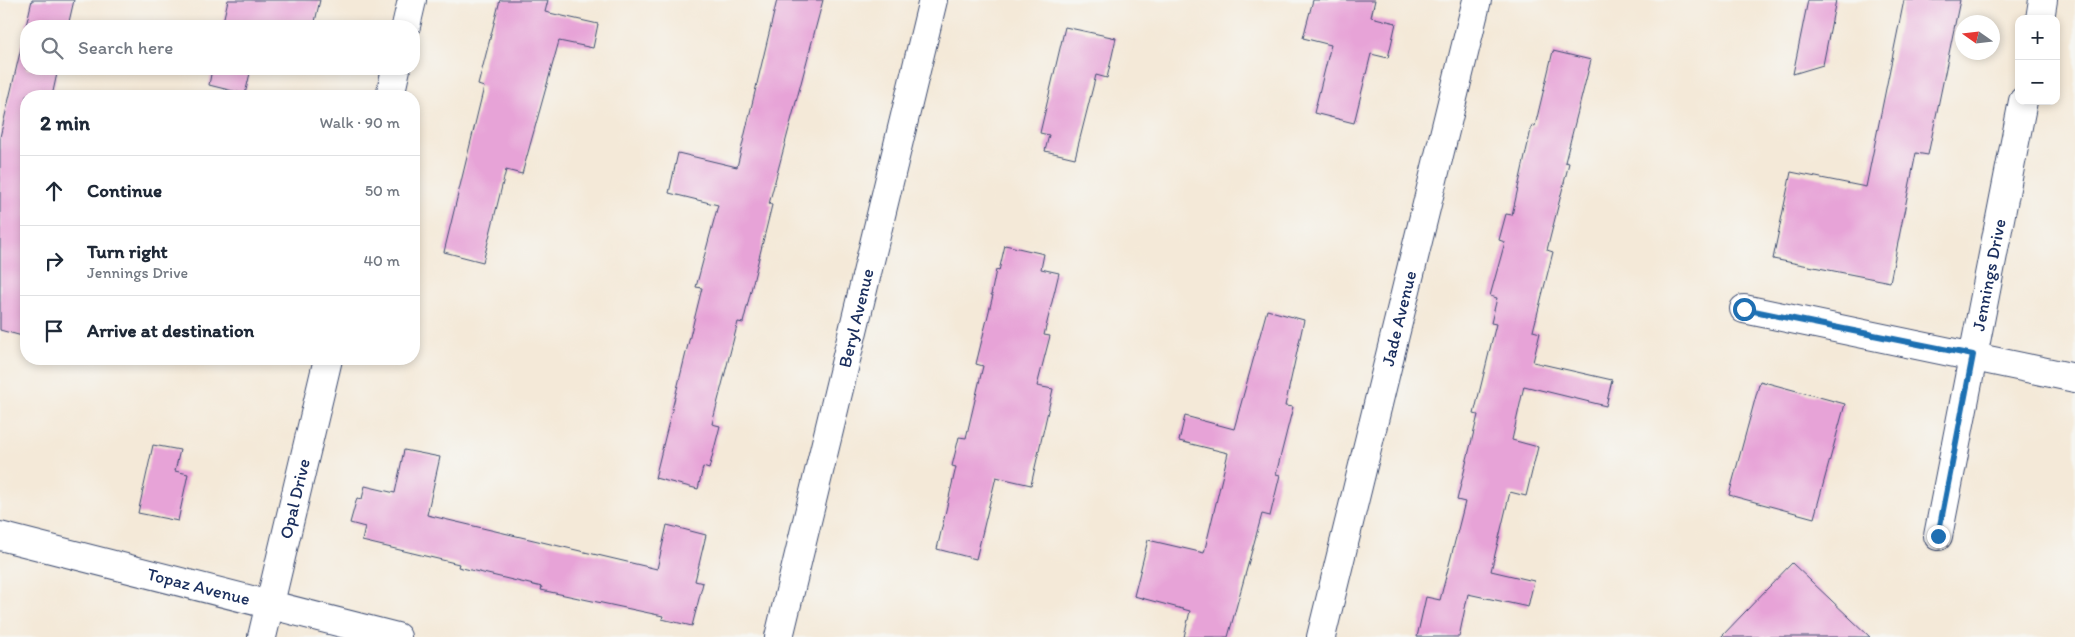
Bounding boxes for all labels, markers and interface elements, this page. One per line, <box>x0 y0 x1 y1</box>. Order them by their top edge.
north arrow <box>1955 15 2000 60</box>
map controls <box>2015 15 2060 105</box>
button: + <box>2015 15 2060 60</box>
search box <box>20 20 420 75</box>
icon: search <box>38 34 66 62</box>
text: Search here <box>78 36 173 59</box>
button: − <box>2015 60 2060 105</box>
text: 2 min <box>40 110 90 135</box>
text: Walk · 90 m <box>320 113 400 132</box>
icon: ahead <box>40 177 68 205</box>
text: Continue <box>87 179 162 202</box>
text: 50 m <box>365 181 400 200</box>
street label: Jennings Drive <box>1967 217 2011 333</box>
text: Turn right <box>87 240 168 263</box>
icon: right <box>40 247 68 275</box>
text: 40 m <box>363 251 400 270</box>
text: Jennings Drive <box>87 263 188 282</box>
street label: Beryl Avenue <box>833 266 879 370</box>
street label: Jade Avenue <box>1377 268 1421 368</box>
route start <box>1733 298 1756 321</box>
icon: arrive <box>40 317 68 345</box>
text: Arrive at destination <box>87 319 254 342</box>
street label: Opal Drive <box>275 456 315 541</box>
route end <box>1927 525 1950 548</box>
street label: Topaz Avenue <box>145 563 252 610</box>

